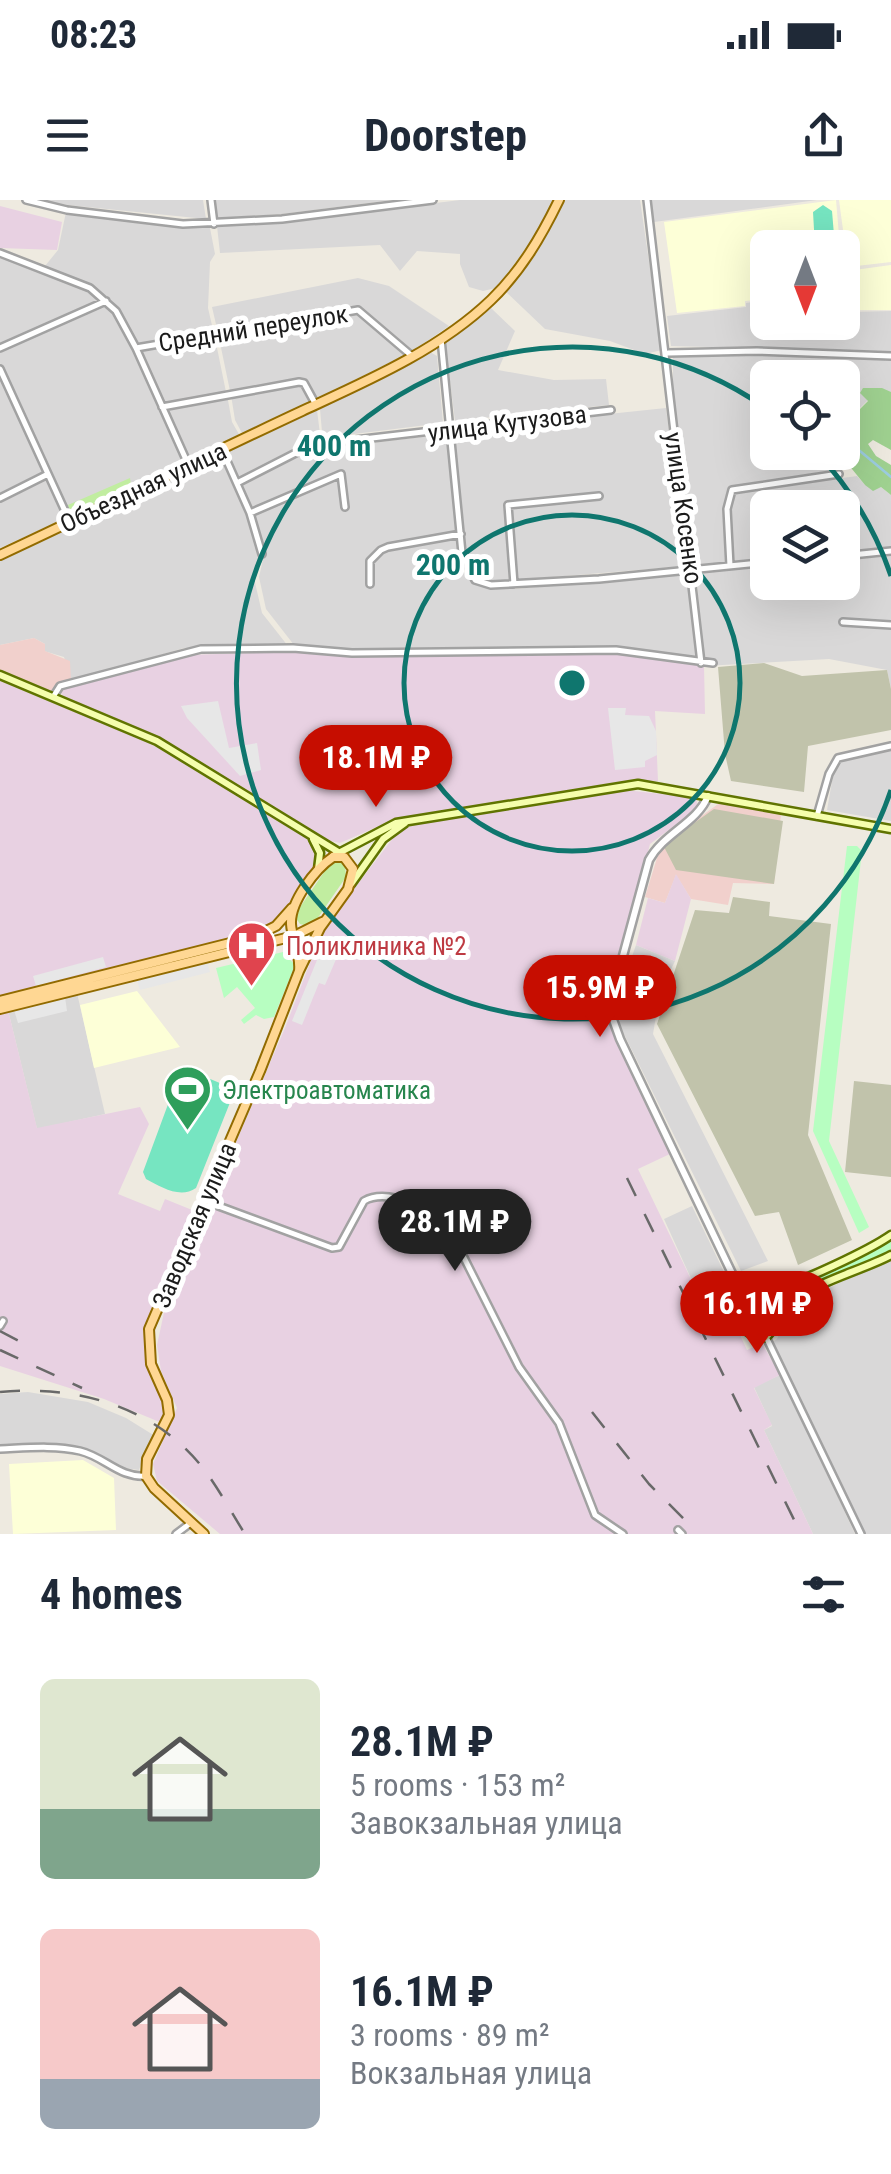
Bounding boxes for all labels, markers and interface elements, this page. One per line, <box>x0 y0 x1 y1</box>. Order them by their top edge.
text: 08:23 <box>50 13 137 57</box>
icon: menu <box>40 108 95 163</box>
icon: share <box>796 108 851 163</box>
text: Doorstep <box>364 109 527 162</box>
north arrow <box>750 230 860 340</box>
map controls <box>750 230 860 600</box>
street label: Средний переулок <box>156 299 350 358</box>
button: locate <box>750 360 860 470</box>
street label: улица Кутузова <box>426 399 588 448</box>
text: 400 m <box>297 428 371 463</box>
street label: улица Косенко <box>659 430 708 586</box>
street label: Объездная улица <box>56 436 231 539</box>
button: layers <box>750 490 860 600</box>
text: 200 m <box>416 547 490 582</box>
centre of rings <box>554 665 590 701</box>
pin: 18.1M ₽ <box>284 725 468 810</box>
text: 18.1M ₽ <box>321 738 431 776</box>
hospital icon: Поликлиника №2 <box>225 920 277 988</box>
place label: Поликлиника №2 <box>286 932 467 961</box>
pin: 15.9M ₽ <box>508 955 692 1040</box>
text: 15.9M ₽ <box>545 968 655 1006</box>
sports icon: Электроавтоматика <box>161 1064 213 1132</box>
place label: Электроавтоматика <box>222 1076 431 1105</box>
street label: Заводская улица <box>147 1138 242 1312</box>
pin: 28.1M ₽ <box>363 1189 547 1274</box>
text: 28.1M ₽ <box>400 1202 510 1240</box>
pin: 16.1M ₽ <box>665 1271 849 1356</box>
text: 16.1M ₽ <box>702 1284 812 1322</box>
icon: filters <box>796 1567 851 1622</box>
text: 4 homes <box>40 1570 183 1619</box>
text: 28.1M ₽ <box>350 1717 494 1766</box>
icon: home <box>120 1719 240 1839</box>
text: 5 rooms · 153 m² <box>350 1766 565 1804</box>
text: Завокзальная улица <box>350 1804 623 1842</box>
text: 16.1M ₽ <box>350 1967 494 2016</box>
icon: home <box>120 1969 240 2089</box>
text: 3 rooms · 89 m² <box>350 2016 549 2054</box>
text: Вокзальная улица <box>350 2054 592 2092</box>

